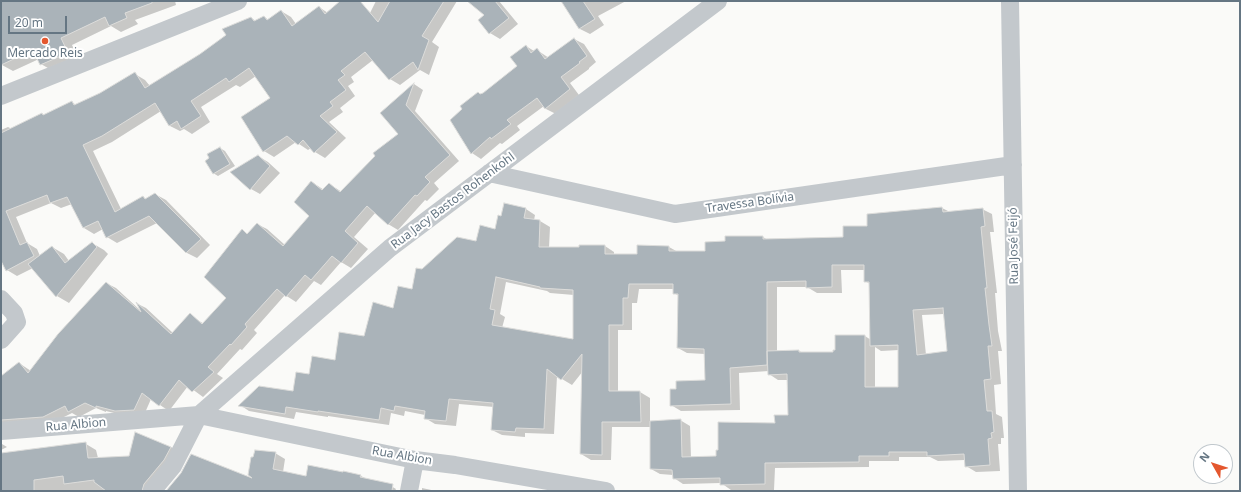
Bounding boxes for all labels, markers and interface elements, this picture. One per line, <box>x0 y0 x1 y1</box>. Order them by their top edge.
scale bar <box>10 8 69 34</box>
text: 20 m <box>15 14 43 31</box>
marker: Mercado Reis <box>40 36 50 46</box>
place label: Mercado Reis <box>7 47 83 61</box>
street label: Rua Jacy Bastos Rohenkohl <box>388 150 518 252</box>
street label: Travessa Bolívia <box>705 190 795 216</box>
street label: Rua José Feijó <box>1006 207 1022 285</box>
street label: Rua Albion <box>45 415 107 435</box>
street label: Rua Albion <box>371 444 433 468</box>
north arrow <box>1193 444 1233 484</box>
text: N <box>1195 449 1213 465</box>

